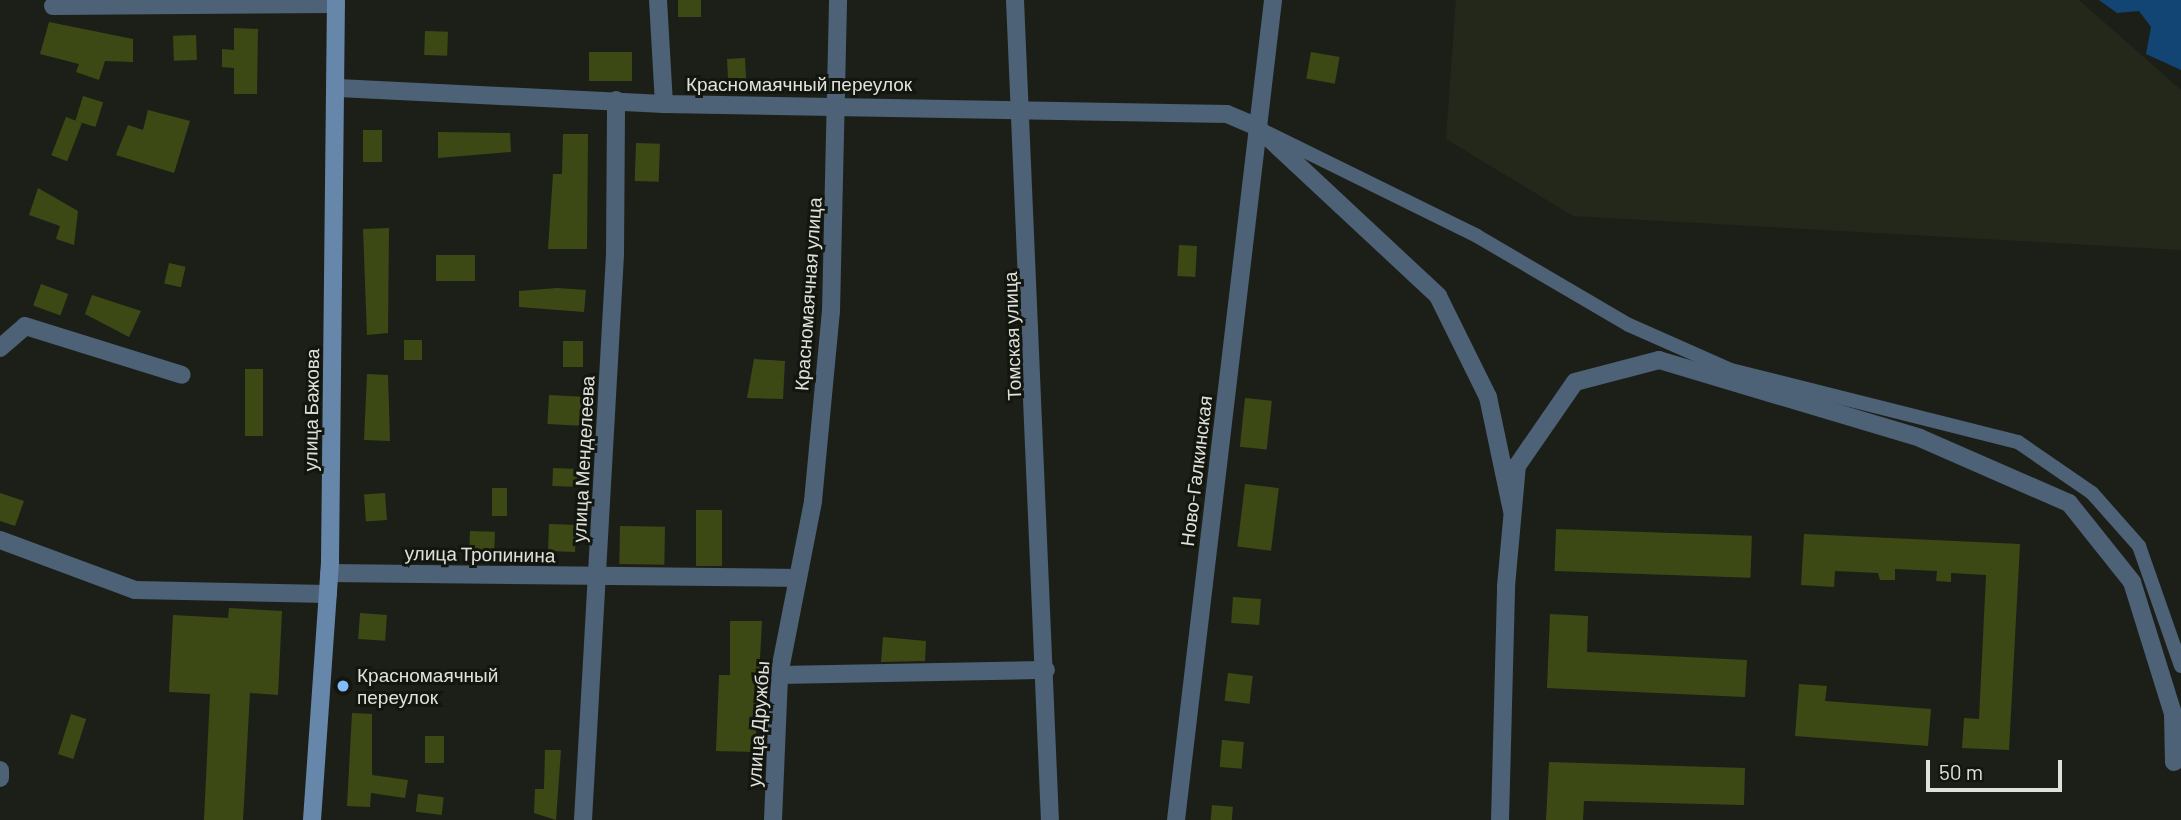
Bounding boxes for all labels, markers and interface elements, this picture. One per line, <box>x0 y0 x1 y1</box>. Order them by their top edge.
street label: Красномаячный переулок <box>686 73 912 95</box>
street label: Красномаячная улица <box>790 196 826 392</box>
street label: Томская улица <box>998 271 1026 401</box>
street label: улица Бажова <box>299 348 323 472</box>
street label: улица Менделеева <box>567 375 599 543</box>
street label: Ново-Галкинская <box>1175 394 1217 548</box>
street label: улица Тропинина <box>404 541 556 567</box>
street label: улица Дружбы <box>742 660 774 788</box>
place label: Красномаячный переулок <box>357 664 498 708</box>
marker: Красномаячный переулок <box>335 678 351 694</box>
scale bar <box>1929 746 2066 790</box>
text: 50 m <box>1939 759 1983 784</box>

